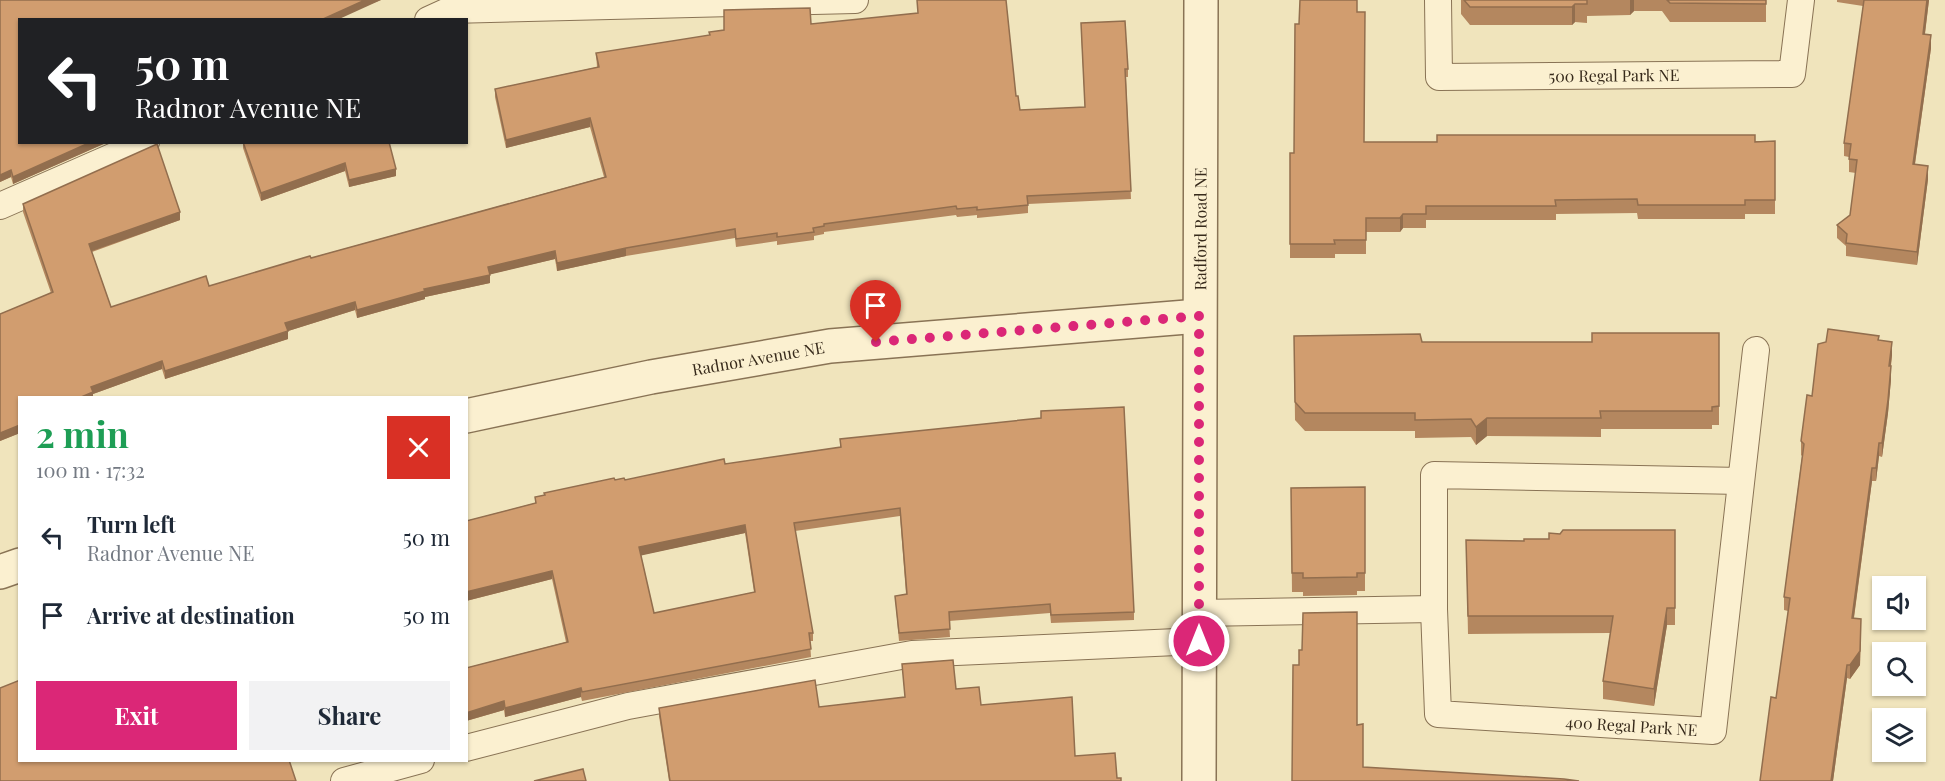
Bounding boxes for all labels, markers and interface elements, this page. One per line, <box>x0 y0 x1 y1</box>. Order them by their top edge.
text: 50 m <box>135 35 229 91</box>
icon: left <box>36 42 114 120</box>
street label: 500 Regal Park NE <box>1548 64 1679 86</box>
text: Radnor Avenue NE <box>135 89 361 125</box>
street label: Radford Road NE <box>1189 167 1211 291</box>
pin <box>850 280 901 342</box>
icon: arrive <box>859 289 892 322</box>
street label: Radnor Avenue NE <box>690 336 826 380</box>
text: 2 min <box>36 409 129 457</box>
button: close <box>387 416 450 479</box>
text: 100 m · 17:32 <box>36 456 145 483</box>
text: Turn left <box>87 509 176 539</box>
icon: left <box>36 521 69 554</box>
text: 50 m <box>403 522 450 552</box>
text: Radnor Avenue NE <box>87 539 255 566</box>
map controls <box>1872 576 1926 762</box>
button: sound <box>1872 576 1926 630</box>
icon: arrive <box>36 599 69 632</box>
text: Arrive at destination <box>87 600 295 630</box>
text: 50 m <box>403 600 450 630</box>
position arrow <box>1167 609 1231 673</box>
button: search <box>1872 642 1926 696</box>
button: Exit <box>36 681 237 750</box>
button: Share <box>249 681 450 750</box>
button: layers <box>1872 708 1926 762</box>
street label: 400 Regal Park NE <box>1565 711 1698 740</box>

